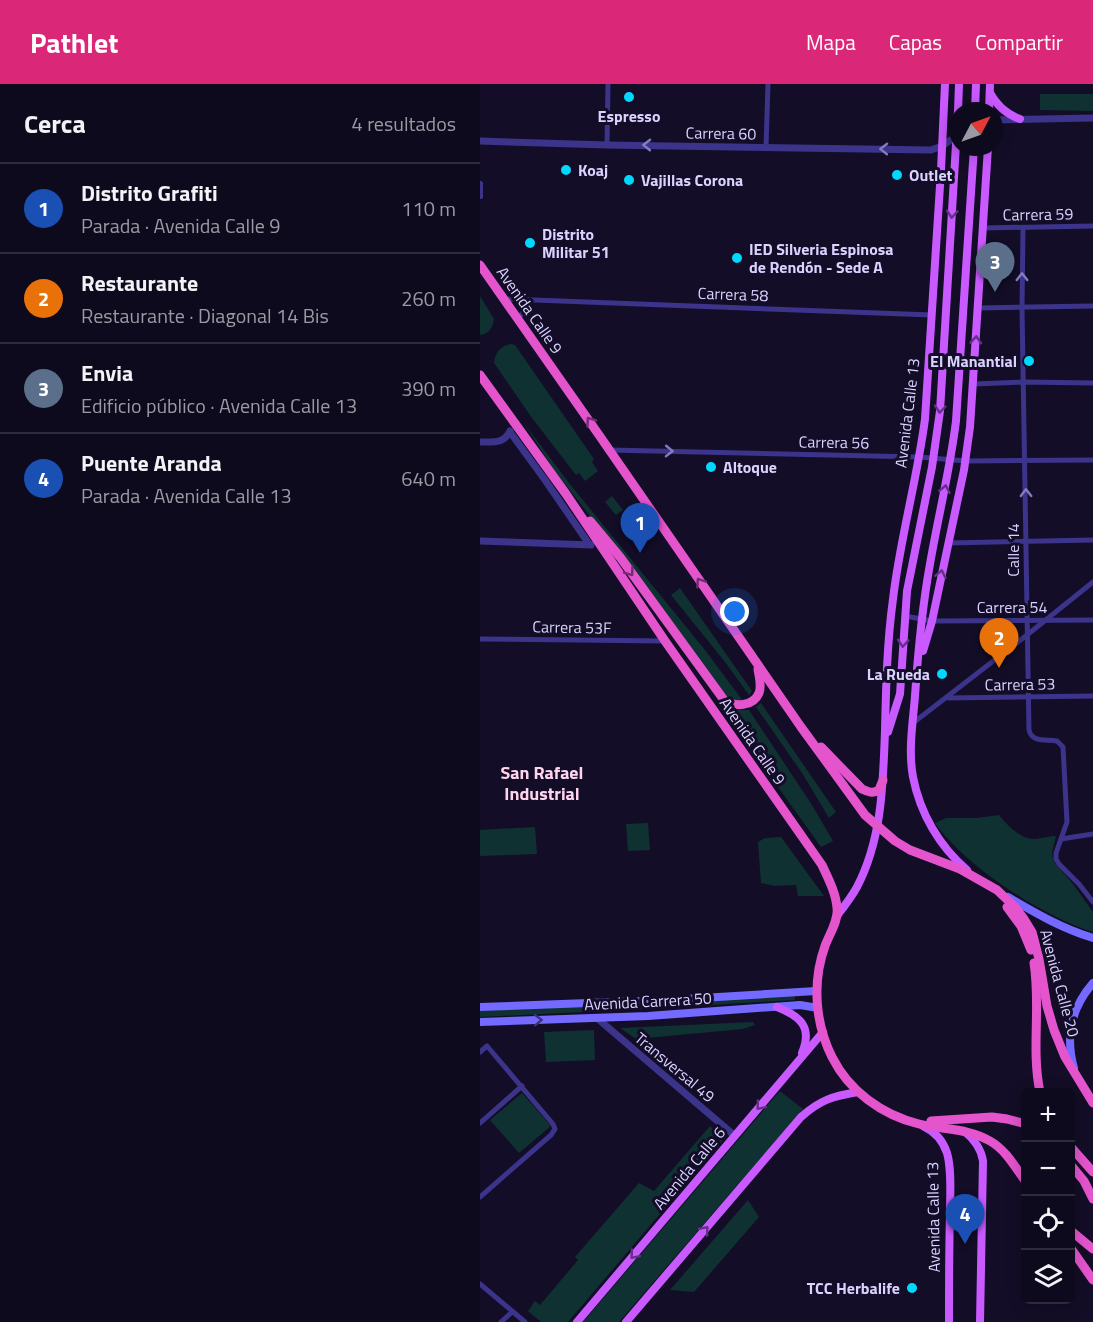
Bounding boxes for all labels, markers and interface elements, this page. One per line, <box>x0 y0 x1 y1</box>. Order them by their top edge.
text: Pathlet <box>30 21 118 64</box>
text: Mapa <box>806 26 856 58</box>
text: Capas <box>889 26 942 58</box>
text: Compartir <box>975 26 1063 58</box>
marker: Espresso <box>622 90 636 104</box>
north arrow <box>949 102 1003 156</box>
text: Cerca <box>24 104 86 143</box>
place label: Espresso <box>598 104 660 128</box>
text: 4 resultados <box>352 108 456 139</box>
street label: Carrera 60 <box>685 120 757 146</box>
one-way arrow <box>643 139 652 151</box>
one-way arrow <box>880 143 889 156</box>
place label: Koaj <box>578 158 608 182</box>
marker: Koaj <box>559 163 573 177</box>
place label: Outlet <box>909 163 953 187</box>
place label: Vajillas Corona <box>641 168 743 192</box>
marker: Outlet <box>890 168 904 182</box>
marker: Vajillas Corona <box>622 173 636 187</box>
text: Distrito Grafiti <box>81 176 218 210</box>
text: 1 <box>38 193 49 224</box>
text: 110 m <box>401 193 456 224</box>
street label: Carrera 59 <box>1002 201 1074 227</box>
text: Parada · Avenida Calle 9 <box>81 210 281 241</box>
one-way arrow <box>946 210 959 219</box>
place label: Distrito Militar 51 <box>542 222 610 264</box>
marker: Distrito Militar 51 <box>523 236 537 250</box>
place label: IED Silveria Espinosa de Rendón - Sede A <box>749 237 893 279</box>
pin: 3 <box>976 242 1014 292</box>
marker: IED Silveria Espinosa de Rendón - Sede A <box>730 251 744 265</box>
street label: Avenida Calle 9 <box>491 261 569 359</box>
text: Restaurante <box>81 266 198 300</box>
one-way arrow <box>1016 273 1028 282</box>
street label: Carrera 58 <box>697 281 769 307</box>
text: 2 <box>38 283 49 314</box>
text: 260 m <box>401 283 456 314</box>
text: Restaurante · Diagonal 14 Bis <box>81 300 329 331</box>
one-way arrow <box>970 335 983 344</box>
place label: El Manantial <box>930 349 1017 373</box>
marker: El Manantial <box>1022 354 1036 368</box>
text: Envia <box>81 356 133 390</box>
street label: Avenida Calle 13 <box>888 357 926 469</box>
text: 3 <box>38 373 49 404</box>
text: 390 m <box>401 373 456 404</box>
text: Edificio público · Avenida Calle 13 <box>81 390 357 421</box>
one-way arrow <box>934 404 947 414</box>
one-way arrow <box>586 417 597 428</box>
street label: Carrera 56 <box>798 429 870 455</box>
one-way arrow <box>664 445 673 458</box>
text: Puente Aranda <box>81 446 222 480</box>
place label: Altoque <box>723 455 777 479</box>
marker: Altoque <box>704 460 718 474</box>
text: 4 <box>38 463 49 494</box>
text: 640 m <box>401 463 456 494</box>
text: Parada · Avenida Calle 13 <box>81 480 292 511</box>
one-way arrow <box>938 484 951 494</box>
one-way arrow <box>1019 489 1032 498</box>
pin: 1 <box>620 504 660 553</box>
street label: Calle 14 <box>1001 523 1025 577</box>
one-way arrow <box>623 565 634 576</box>
one-way arrow <box>934 569 947 579</box>
one-way arrow <box>696 577 707 588</box>
street label: Carrera 54 <box>977 595 1047 619</box>
your location <box>720 597 749 626</box>
street label: Carrera 53F <box>532 614 612 640</box>
pin: 2 <box>980 618 1018 668</box>
one-way arrow <box>897 638 910 647</box>
place label: La Rueda <box>867 662 930 686</box>
marker: La Rueda <box>935 667 949 681</box>
street label: Carrera 53 <box>984 671 1056 697</box>
street label: Avenida Calle 9 <box>714 692 792 790</box>
district label: San Rafael Industrial <box>501 759 583 807</box>
street label: Avenida Calle 20 <box>1034 926 1086 1040</box>
street label: Avenida Carrera 50 <box>584 986 712 1016</box>
one-way arrow <box>534 1014 543 1027</box>
street label: Transversal 49 <box>630 1026 720 1108</box>
map controls <box>1021 1088 1075 1304</box>
button: + <box>1021 1088 1075 1142</box>
one-way arrow <box>756 1100 767 1111</box>
street label: Avenida Calle 6 <box>647 1121 731 1215</box>
button: − <box>1021 1142 1075 1196</box>
street label: Avenida Calle 13 <box>920 1161 946 1273</box>
pin: 4 <box>946 1194 984 1244</box>
button: locate <box>1021 1196 1075 1250</box>
one-way arrow <box>698 1226 709 1237</box>
one-way arrow <box>630 1248 641 1259</box>
button: layers <box>1021 1250 1075 1304</box>
place label: TCC Herbalife <box>807 1276 900 1300</box>
marker: TCC Herbalife <box>905 1281 919 1295</box>

